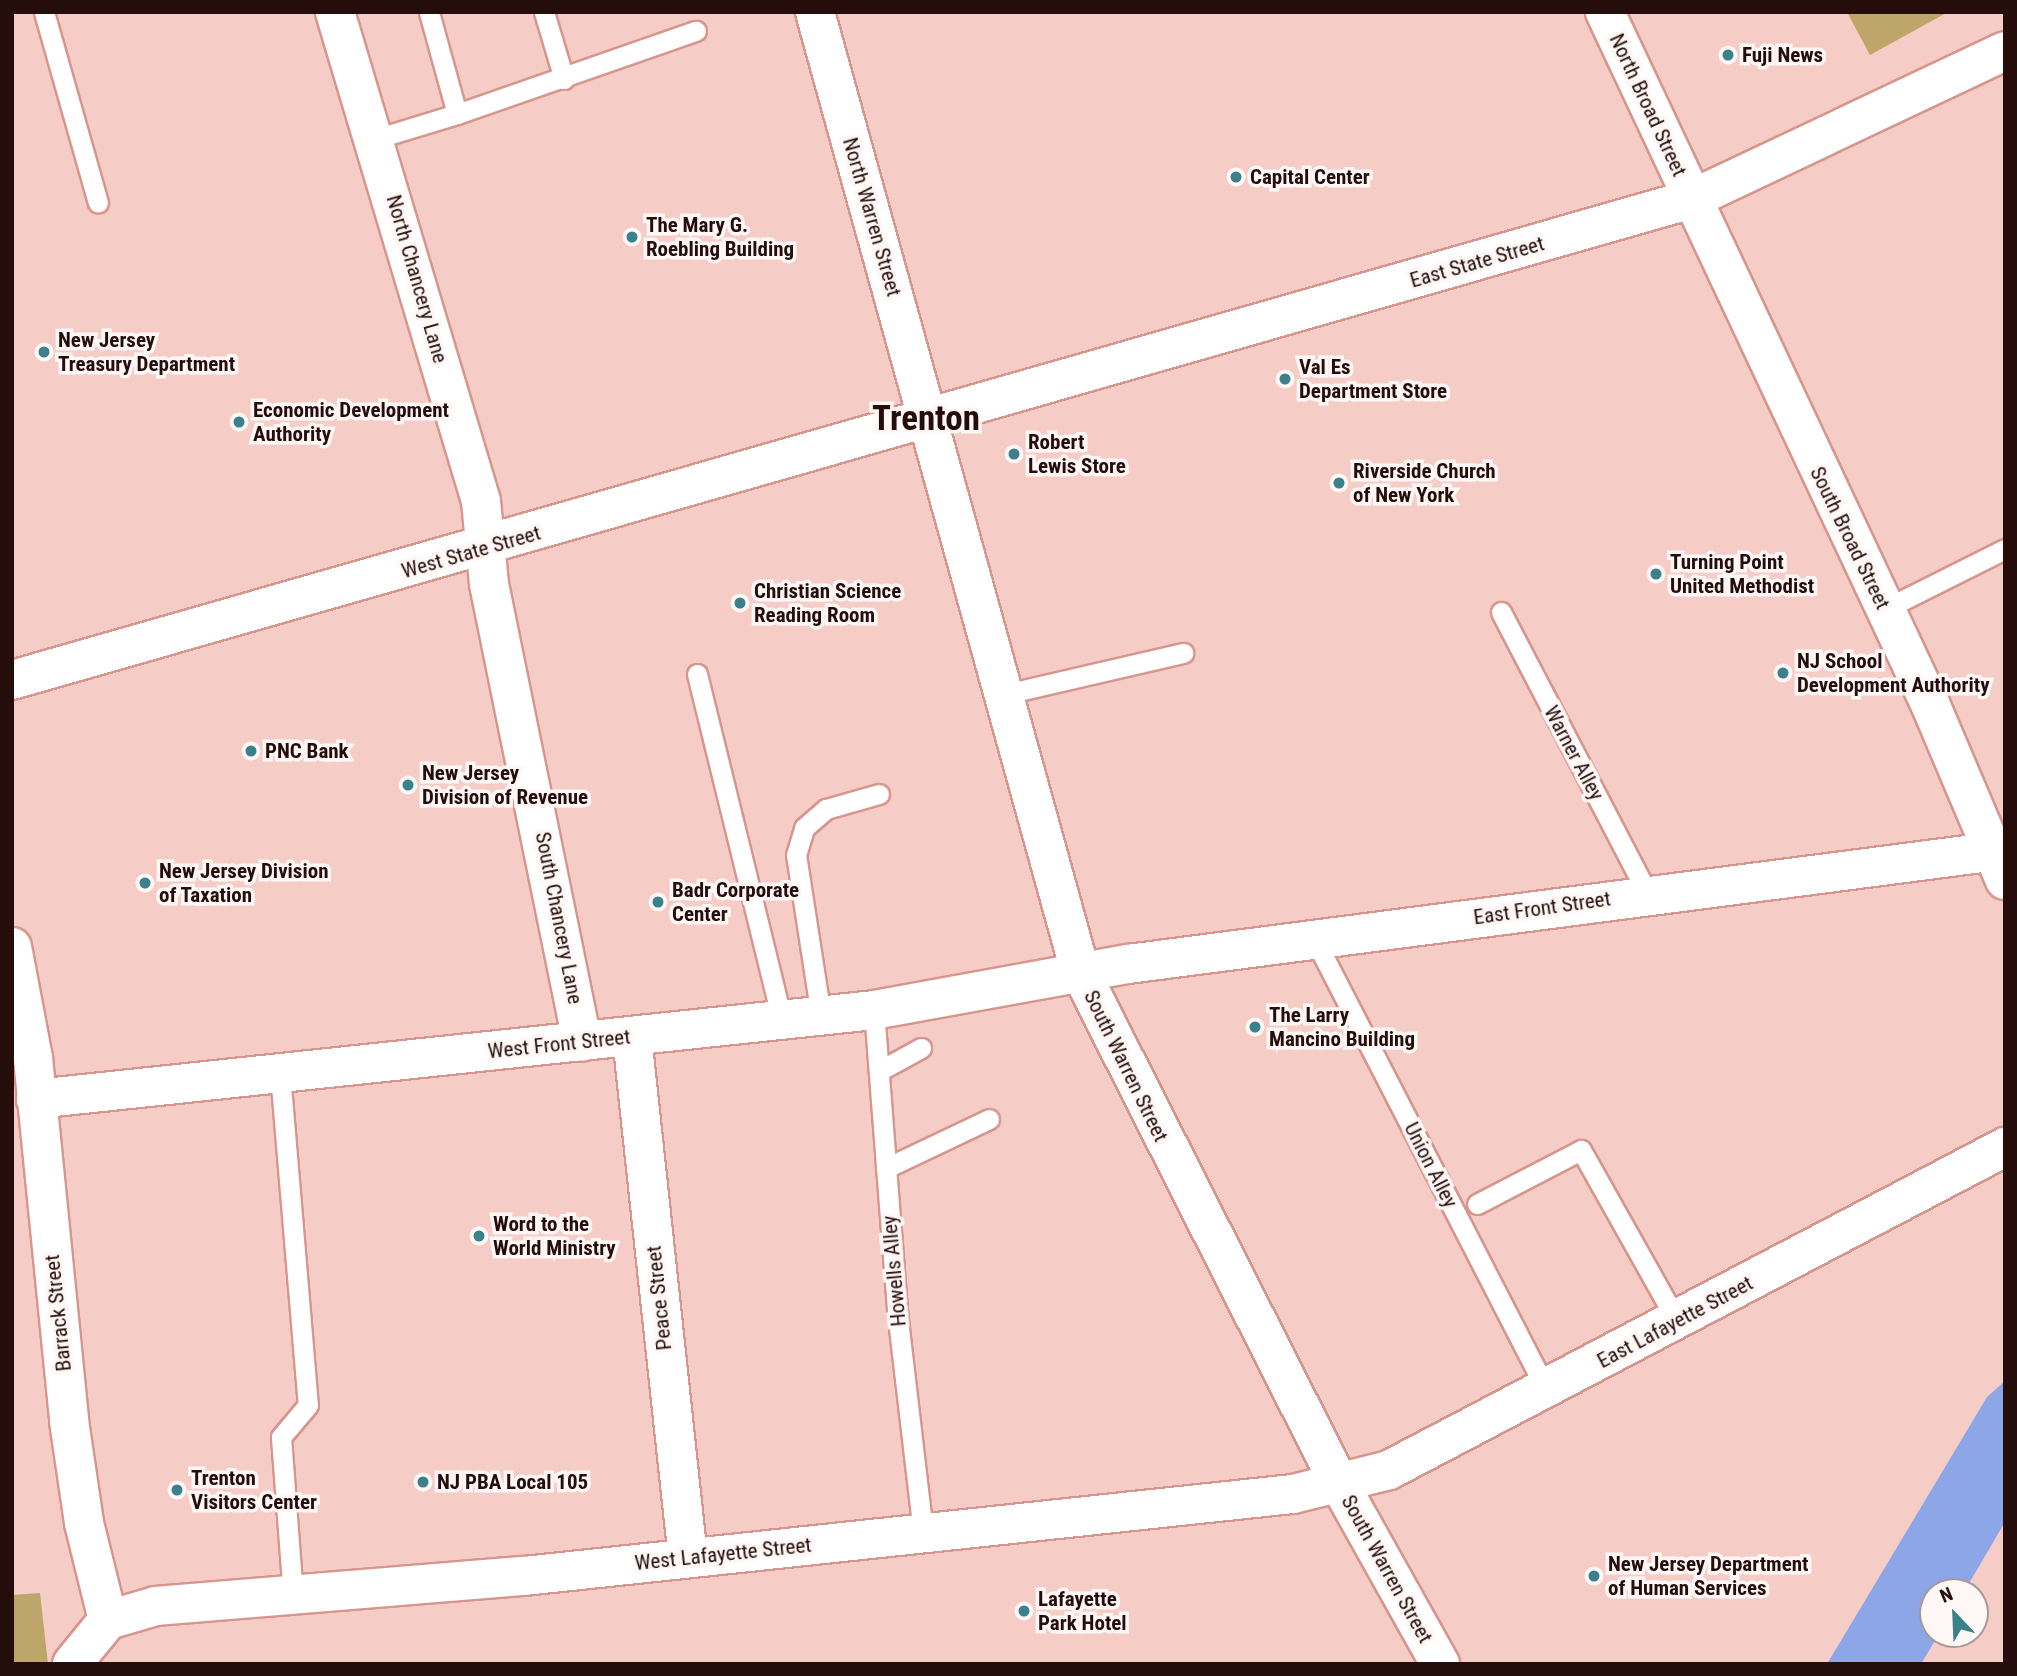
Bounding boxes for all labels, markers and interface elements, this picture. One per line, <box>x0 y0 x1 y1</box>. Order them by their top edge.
street label: North Broad Street <box>1604 30 1692 180</box>
place label: Fuji News <box>1742 42 1823 68</box>
marker: Fuji News <box>1720 47 1736 63</box>
street label: North Warren Street <box>837 135 907 299</box>
place label: Capital Center <box>1250 164 1370 190</box>
marker: Capital Center <box>1228 169 1244 185</box>
street label: North Chancery Lane <box>381 192 453 366</box>
place label: The Mary G. Roebling Building <box>646 212 794 262</box>
marker: The Mary G. Roebling Building <box>624 229 640 245</box>
street label: East State Street <box>1407 231 1547 293</box>
place label: New Jersey Treasury Department <box>58 327 235 377</box>
marker: New Jersey Treasury Department <box>36 344 52 360</box>
place label: Val Es Department Store <box>1299 354 1447 404</box>
marker: Val Es Department Store <box>1277 371 1293 387</box>
place label: Economic Development Authority <box>253 397 449 447</box>
district label: Trenton <box>872 398 980 440</box>
marker: Economic Development Authority <box>231 414 247 430</box>
place label: Robert Lewis Store <box>1028 429 1126 479</box>
marker: Robert Lewis Store <box>1006 446 1022 462</box>
place label: Riverside Church of New York <box>1353 458 1496 508</box>
street label: South Broad Street <box>1805 463 1895 613</box>
marker: Riverside Church of New York <box>1331 475 1347 491</box>
street label: West State Street <box>399 520 543 584</box>
place label: Turning Point United Methodist <box>1670 549 1814 599</box>
marker: Turning Point United Methodist <box>1648 566 1664 582</box>
place label: Christian Science Reading Room <box>754 578 901 628</box>
marker: Christian Science Reading Room <box>732 595 748 611</box>
place label: NJ School Development Authority <box>1797 648 1990 698</box>
marker: NJ School Development Authority <box>1775 665 1791 681</box>
street label: Warner Alley <box>1539 701 1609 805</box>
place label: PNC Bank <box>265 738 349 764</box>
marker: PNC Bank <box>243 743 259 759</box>
place label: New Jersey Division of Revenue <box>422 760 588 810</box>
marker: New Jersey Division of Revenue <box>400 777 416 793</box>
street label: South Chancery Lane <box>530 830 588 1006</box>
place label: New Jersey Division of Taxation <box>159 858 328 908</box>
marker: New Jersey Division of Taxation <box>137 875 153 891</box>
place label: Badr Corporate Center <box>672 877 799 927</box>
street label: East Front Street <box>1472 886 1612 930</box>
marker: Badr Corporate Center <box>650 894 666 910</box>
street label: South Warren Street <box>1078 986 1174 1146</box>
place label: The Larry Mancino Building <box>1269 1002 1415 1052</box>
marker: The Larry Mancino Building <box>1247 1019 1263 1035</box>
street label: West Front Street <box>487 1024 631 1064</box>
street label: Union Alley <box>1399 1118 1463 1212</box>
place label: Word to the World Ministry <box>493 1211 616 1261</box>
street label: Howells Alley <box>877 1214 911 1328</box>
marker: Word to the World Ministry <box>471 1228 487 1244</box>
street label: Peace Street <box>641 1244 677 1352</box>
street label: Barrack Street <box>39 1253 77 1373</box>
street label: East Lafayette Street <box>1593 1270 1757 1374</box>
place label: Trenton Visitors Center <box>191 1465 317 1515</box>
place label: NJ PBA Local 105 <box>437 1469 588 1495</box>
marker: NJ PBA Local 105 <box>415 1474 431 1490</box>
marker: Trenton Visitors Center <box>169 1482 185 1498</box>
street label: South Warren Street <box>1336 1491 1438 1647</box>
street label: West Lafayette Street <box>633 1532 813 1576</box>
place label: New Jersey Department of Human Services <box>1608 1551 1808 1601</box>
marker: New Jersey Department of Human Services <box>1586 1568 1602 1584</box>
north arrow <box>1919 1578 1989 1648</box>
text: N <box>1937 1582 1956 1608</box>
place label: Lafayette Park Hotel <box>1038 1586 1127 1636</box>
marker: Lafayette Park Hotel <box>1016 1603 1032 1619</box>

